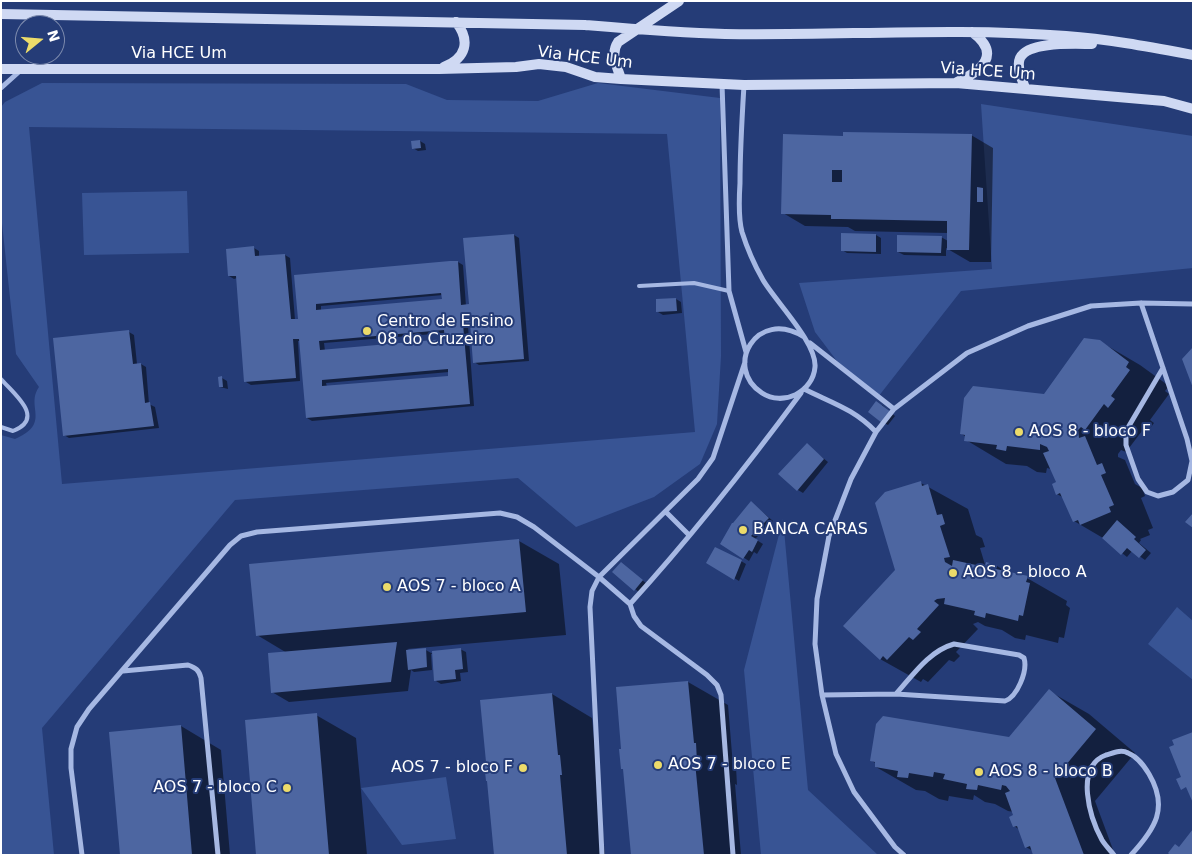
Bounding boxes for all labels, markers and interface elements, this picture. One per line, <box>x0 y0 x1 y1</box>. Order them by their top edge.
north arrow <box>15 15 65 65</box>
text: N <box>44 28 63 44</box>
street label: Via HCE Um <box>536 43 634 73</box>
street label: Via HCE Um <box>131 44 227 64</box>
street label: Via HCE Um <box>940 59 1036 85</box>
place label: Centro de Ensino 08 do Cruzeiro <box>377 312 514 350</box>
marker: Centro de Ensino 08 do Cruzeiro <box>361 325 373 337</box>
place label: AOS 8 - bloco F <box>1029 422 1151 442</box>
marker: AOS 8 - bloco F <box>1013 426 1025 438</box>
place label: BANCA CARAS <box>753 520 868 540</box>
marker: BANCA CARAS <box>737 524 749 536</box>
place label: AOS 8 - bloco A <box>963 563 1087 583</box>
marker: AOS 8 - bloco A <box>947 567 959 579</box>
place label: AOS 7 - bloco A <box>397 577 521 597</box>
marker: AOS 7 - bloco A <box>381 581 393 593</box>
place label: AOS 7 - bloco E <box>668 755 791 775</box>
place label: AOS 7 - bloco F <box>391 758 513 778</box>
marker: AOS 7 - bloco E <box>652 759 664 771</box>
marker: AOS 7 - bloco F <box>517 762 529 774</box>
place label: AOS 8 - bloco B <box>989 762 1113 782</box>
marker: AOS 8 - bloco B <box>973 766 985 778</box>
place label: AOS 7 - bloco C <box>153 778 277 798</box>
marker: AOS 7 - bloco C <box>281 782 293 794</box>

